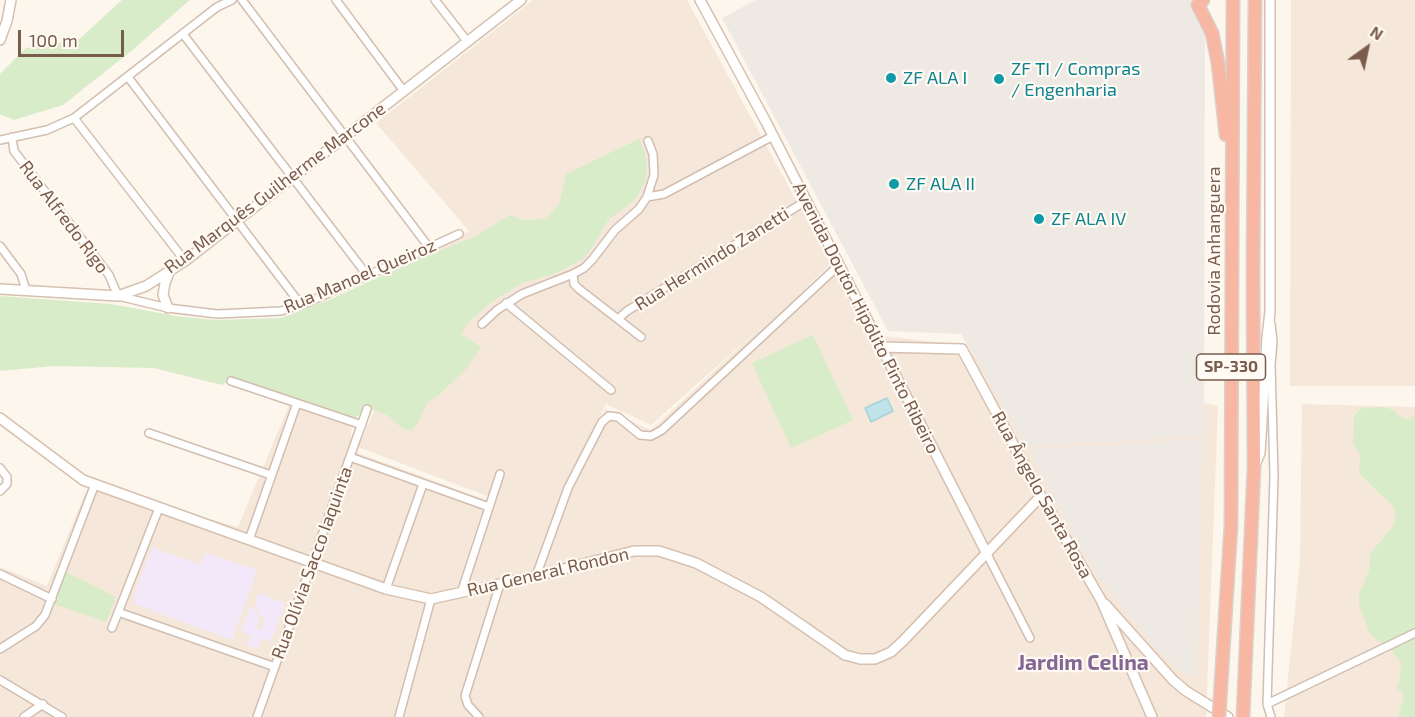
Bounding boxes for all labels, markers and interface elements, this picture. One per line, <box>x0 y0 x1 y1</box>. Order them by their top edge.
scale bar <box>21 18 128 56</box>
north arrow <box>1337 18 1397 78</box>
text: N <box>1367 21 1387 44</box>
text: 100 m <box>29 29 78 51</box>
place label: ZF TI / Compras / Engenharia <box>1011 58 1140 100</box>
place label: ZF ALA I <box>903 67 967 89</box>
marker: ZF ALA I <box>884 71 898 85</box>
marker: ZF TI / Compras / Engenharia <box>992 72 1006 86</box>
street label: Rua Marquês Guilherme Marcone <box>160 98 390 278</box>
street label: Rua Alfredo Rigo <box>15 156 113 278</box>
street label: Rodovia Anhanguera <box>1203 166 1225 336</box>
place label: ZF ALA II <box>906 173 975 195</box>
marker: ZF ALA II <box>887 177 901 191</box>
street label: Avenida Doutor Hipólito Pinto Ribeiro <box>788 179 944 457</box>
street label: Rua Hermindo Zanetti <box>631 203 793 315</box>
place label: ZF ALA IV <box>1051 208 1126 230</box>
marker: ZF ALA IV <box>1032 212 1046 226</box>
street label: Rua Manoel Queiroz <box>281 234 439 318</box>
road number: SP-330 <box>1196 354 1266 380</box>
street label: Rua Ângelo Santa Rosa <box>987 408 1097 582</box>
street label: Rua Olívia Sacco Iaquinta <box>267 464 357 662</box>
street label: Rua General Rondon <box>465 543 631 601</box>
district label: Jardim Celina <box>1017 650 1149 676</box>

